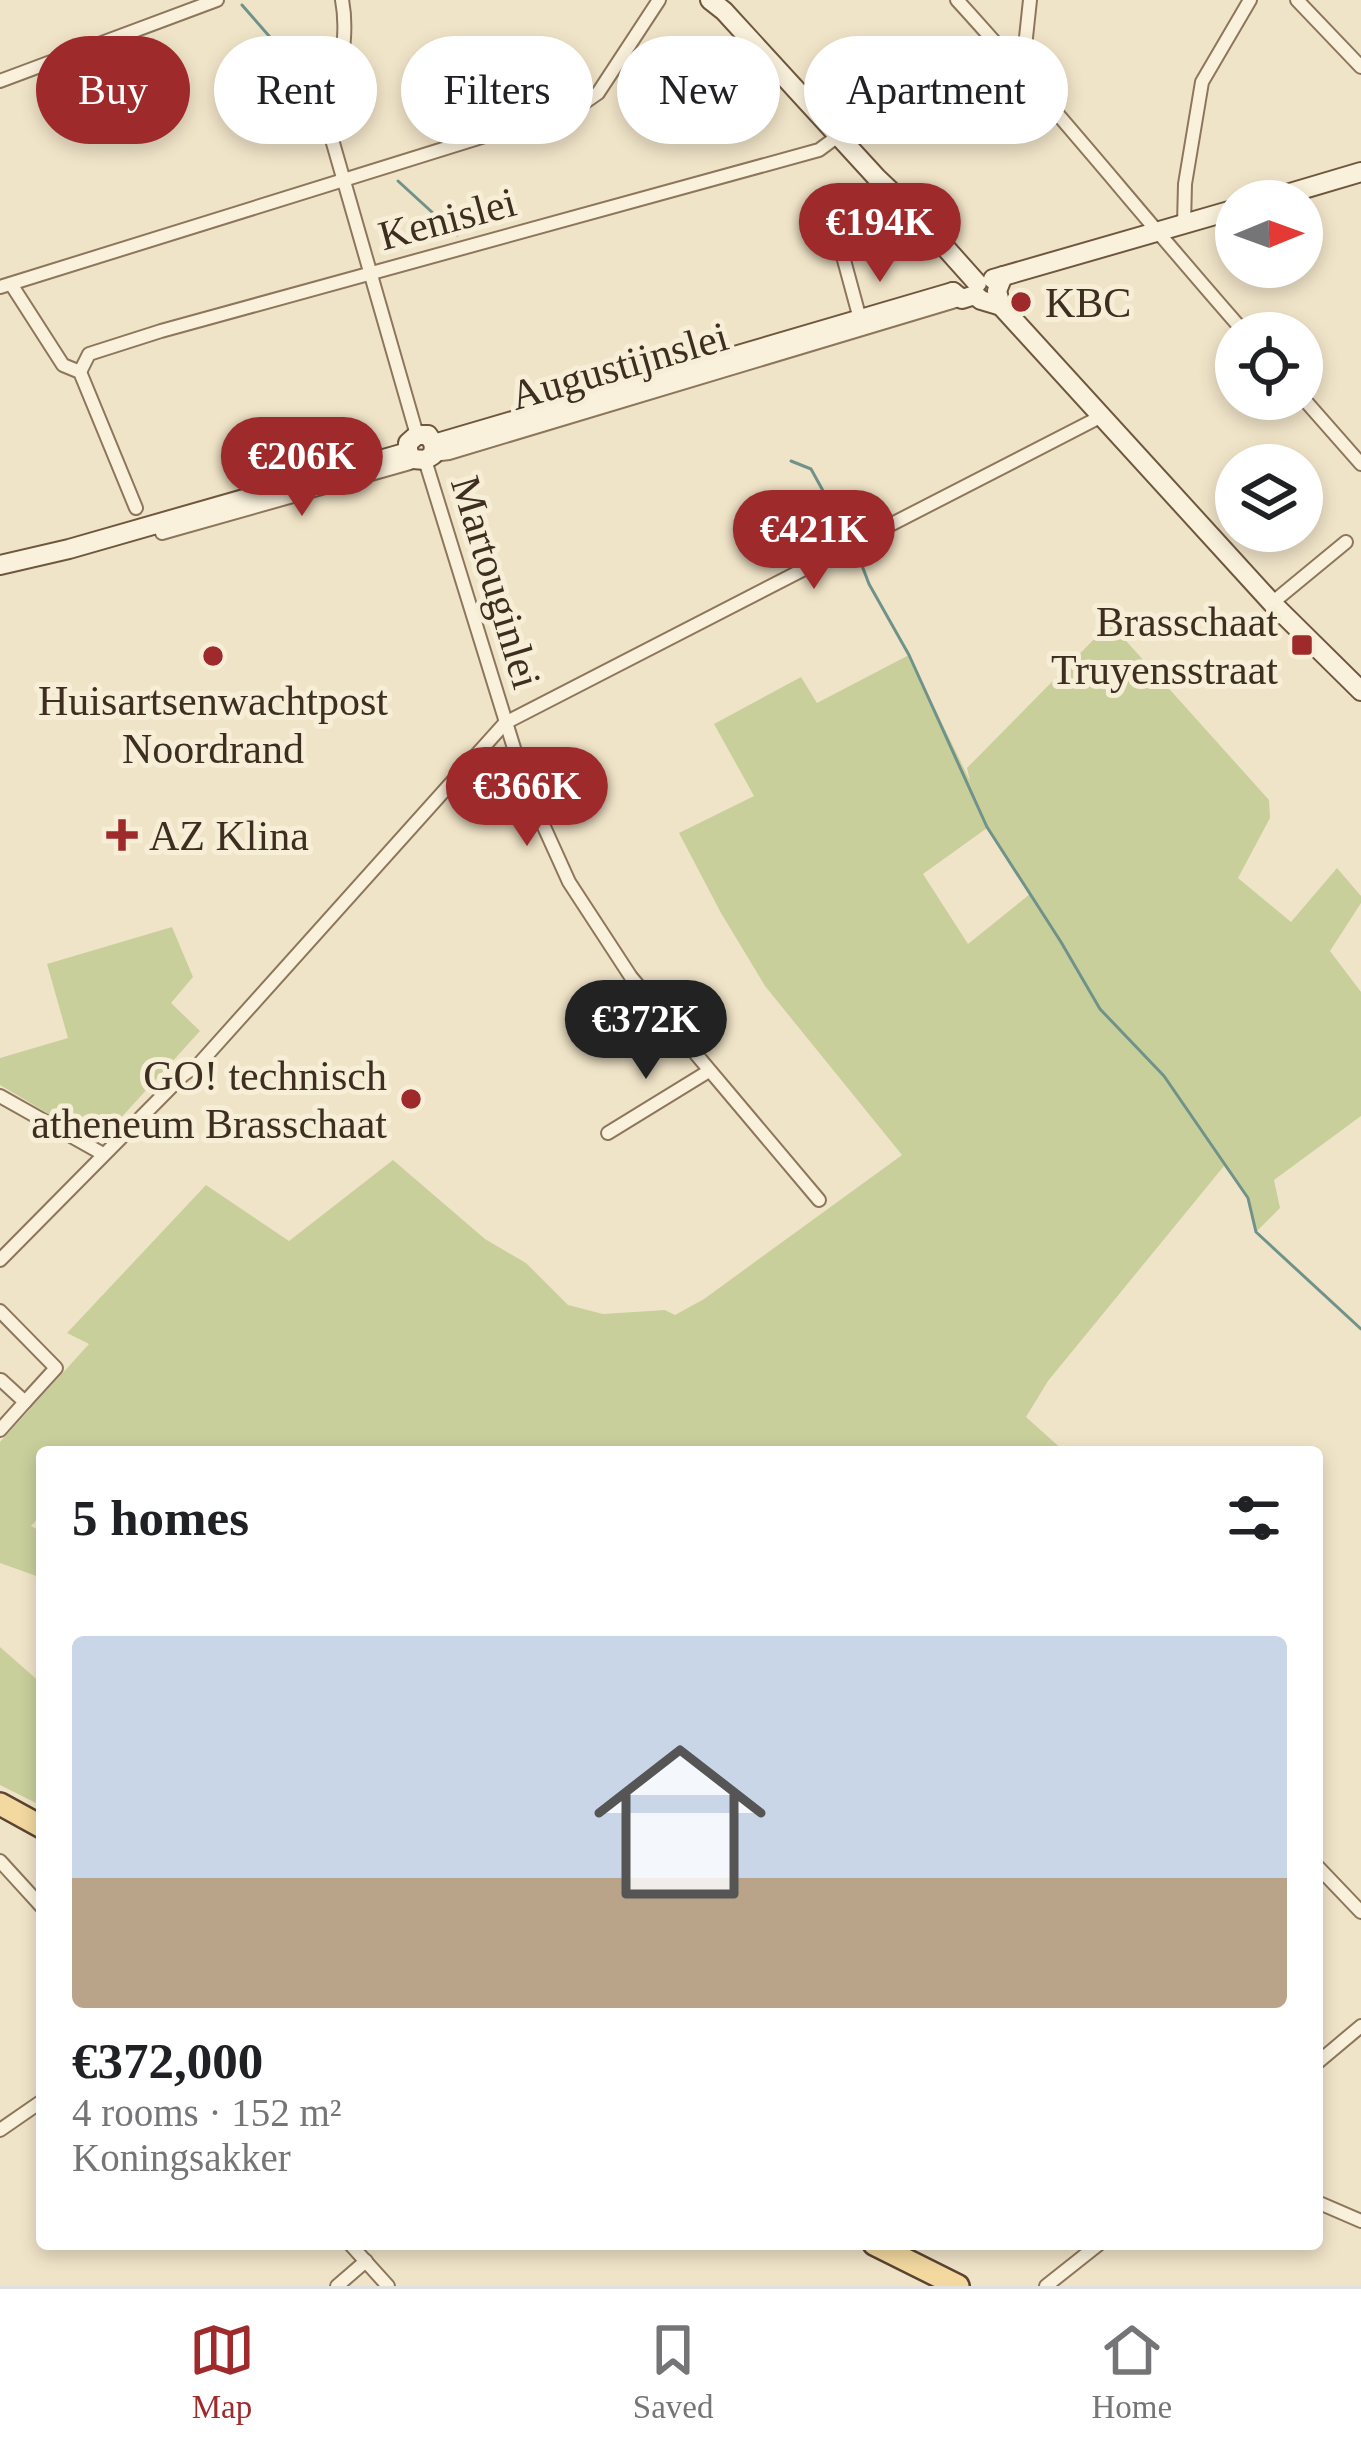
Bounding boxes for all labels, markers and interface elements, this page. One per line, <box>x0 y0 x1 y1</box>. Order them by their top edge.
chip: Buy <box>36 36 190 144</box>
chip: Rent <box>214 36 377 144</box>
chip: Filters <box>401 36 593 144</box>
chip: New <box>617 36 780 144</box>
chip: Apartment <box>804 36 1068 144</box>
street label: Kenislei <box>374 179 521 259</box>
north arrow <box>1215 180 1323 288</box>
map controls <box>1215 180 1323 552</box>
pin: €194K <box>796 183 964 285</box>
text: €194K <box>826 200 934 243</box>
place label: KBC <box>1045 280 1131 326</box>
marker: KBC <box>1008 289 1034 315</box>
button: locate <box>1215 312 1323 420</box>
street label: Augustijnslei <box>505 313 733 419</box>
pin: €206K <box>218 417 386 519</box>
text: €206K <box>248 434 356 477</box>
button: layers <box>1215 444 1323 552</box>
street label: Martouginlei <box>442 471 550 694</box>
pin: €421K <box>730 490 898 592</box>
text: €421K <box>760 507 868 550</box>
place label: Brasschaat Truyensstraat <box>1051 599 1278 693</box>
marker: Brasschaat Truyensstraat <box>1289 632 1315 658</box>
marker: Huisartsenwachtpost Noordrand <box>200 643 226 669</box>
place label: Huisartsenwachtpost Noordrand <box>38 678 388 772</box>
pin: €366K <box>443 747 611 849</box>
text: €366K <box>473 764 581 807</box>
place label: AZ Klina <box>149 813 309 859</box>
marker: AZ Klina <box>106 819 138 851</box>
pin: €372K <box>562 980 730 1082</box>
text: €372K <box>592 997 700 1040</box>
place label: GO! technisch atheneum Brasschaat <box>31 1053 387 1147</box>
marker: GO! technisch atheneum Brasschaat <box>398 1086 424 1112</box>
icon: filters <box>1221 1485 1287 1551</box>
text: 5 homes <box>72 1490 249 1546</box>
icon: home <box>572 1714 788 1930</box>
text: €372,000 <box>72 2033 263 2089</box>
text: 4 rooms · 152 m² <box>72 2091 342 2134</box>
text: Koningsakker <box>72 2136 291 2179</box>
tab: Map <box>189 2317 255 2426</box>
tab: Saved <box>633 2317 713 2426</box>
tab: Home <box>1091 2317 1172 2426</box>

